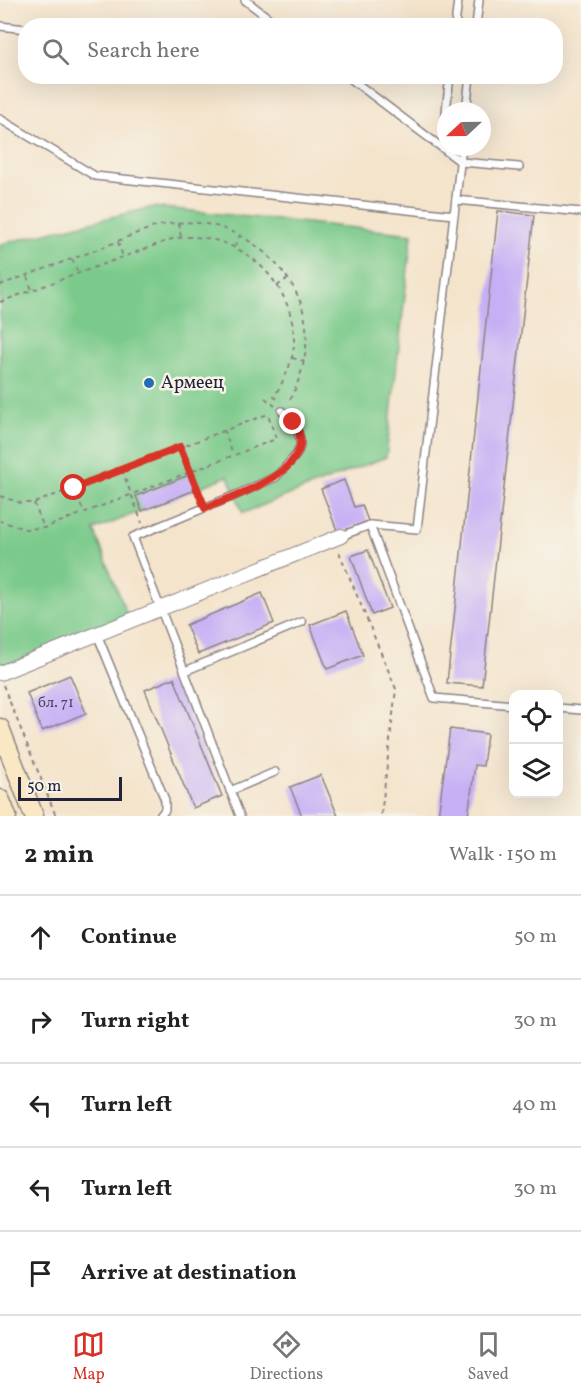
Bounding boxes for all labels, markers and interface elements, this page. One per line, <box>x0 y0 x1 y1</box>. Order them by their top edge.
search box <box>18 18 563 84</box>
icon: search <box>39 35 72 68</box>
text: Search here <box>87 36 200 67</box>
north arrow <box>437 102 491 156</box>
place label: Армеец <box>161 371 224 396</box>
marker: Армеец <box>142 376 156 390</box>
route end <box>279 408 305 434</box>
route start <box>60 474 86 500</box>
map controls <box>509 690 563 798</box>
button: locate <box>509 690 563 744</box>
house number: бл. 71 <box>38 693 74 714</box>
button: layers <box>509 744 563 798</box>
scale bar <box>18 774 122 802</box>
text: 50 m <box>27 776 61 798</box>
text: 2 min <box>24 837 94 873</box>
text: Walk · 150 m <box>449 841 557 869</box>
icon: ahead <box>24 921 57 954</box>
text: Continue <box>81 922 177 953</box>
text: 50 m <box>514 923 557 951</box>
icon: right <box>24 1005 57 1038</box>
text: Turn right <box>81 1006 189 1037</box>
text: 30 m <box>513 1007 557 1035</box>
icon: left <box>24 1089 57 1122</box>
text: Turn left <box>81 1090 172 1121</box>
text: 40 m <box>512 1091 557 1119</box>
icon: left <box>24 1173 57 1206</box>
text: Turn left <box>81 1174 172 1205</box>
text: 30 m <box>513 1175 557 1203</box>
icon: arrive <box>24 1257 57 1290</box>
text: Arrive at destination <box>81 1258 297 1289</box>
tab: Map <box>72 1328 105 1386</box>
tab: Directions <box>250 1328 323 1386</box>
tab: Saved <box>468 1328 509 1386</box>

